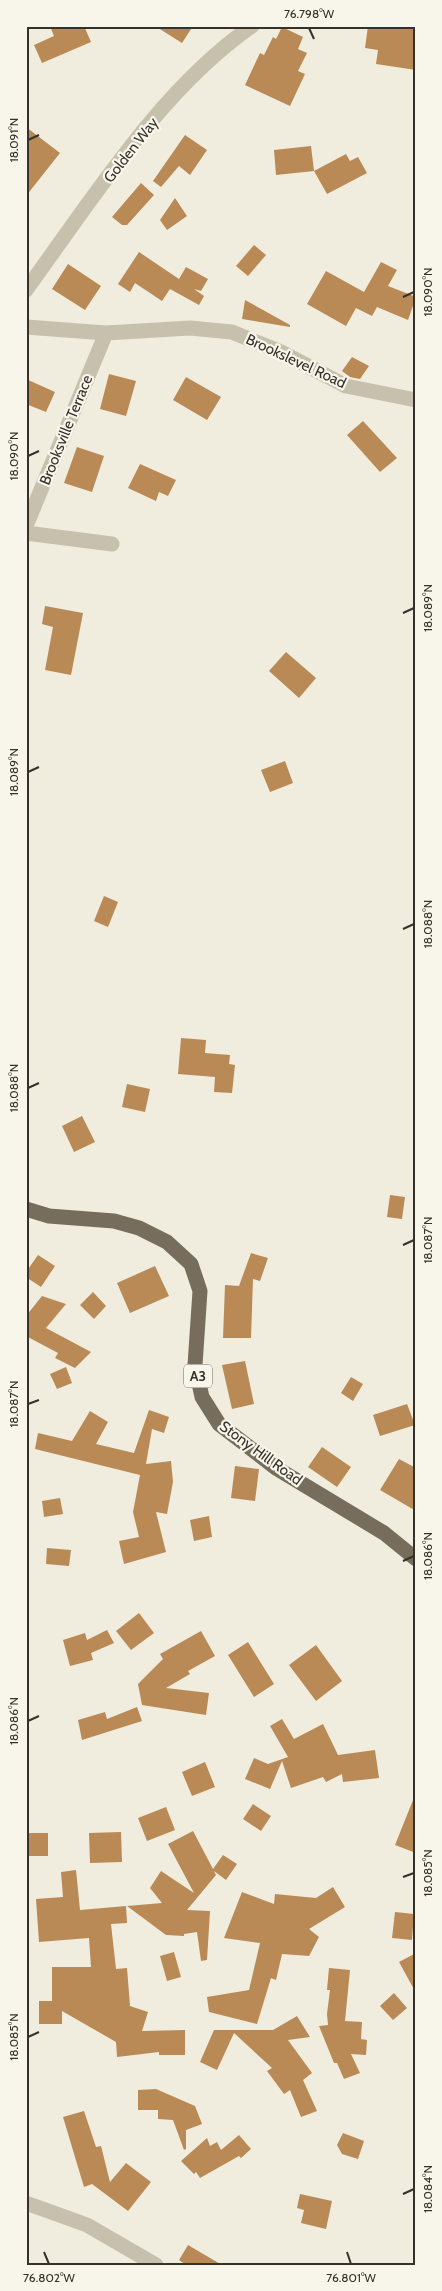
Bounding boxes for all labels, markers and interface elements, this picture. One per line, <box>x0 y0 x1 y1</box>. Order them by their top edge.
text: 76.798°W <box>284 6 335 21</box>
street label: Golden Way <box>100 114 162 186</box>
text: 18.091°N <box>6 118 21 162</box>
text: 18.090°N <box>420 268 435 316</box>
street label: Brookslevel Road <box>243 330 349 392</box>
street label: Brooksville Terrace <box>36 372 96 488</box>
text: 18.090°N <box>6 432 21 480</box>
text: 18.089°N <box>420 584 435 632</box>
text: 18.089°N <box>6 748 21 796</box>
text: 18.088°N <box>420 900 435 948</box>
text: 18.088°N <box>6 1064 21 1112</box>
text: 18.087°N <box>420 1216 435 1264</box>
road number: A3 <box>184 1364 212 1388</box>
text: 18.087°N <box>6 1380 21 1428</box>
street label: Stony Hill Road <box>216 1417 306 1489</box>
text: 18.086°N <box>420 1532 435 1580</box>
text: 18.086°N <box>6 1697 21 1745</box>
text: 18.085°N <box>420 1849 435 1897</box>
text: 18.085°N <box>6 2013 21 2061</box>
text: 18.084°N <box>420 2165 435 2213</box>
text: 76.802°W <box>23 2270 76 2285</box>
text: 76.801°W <box>326 2270 376 2285</box>

